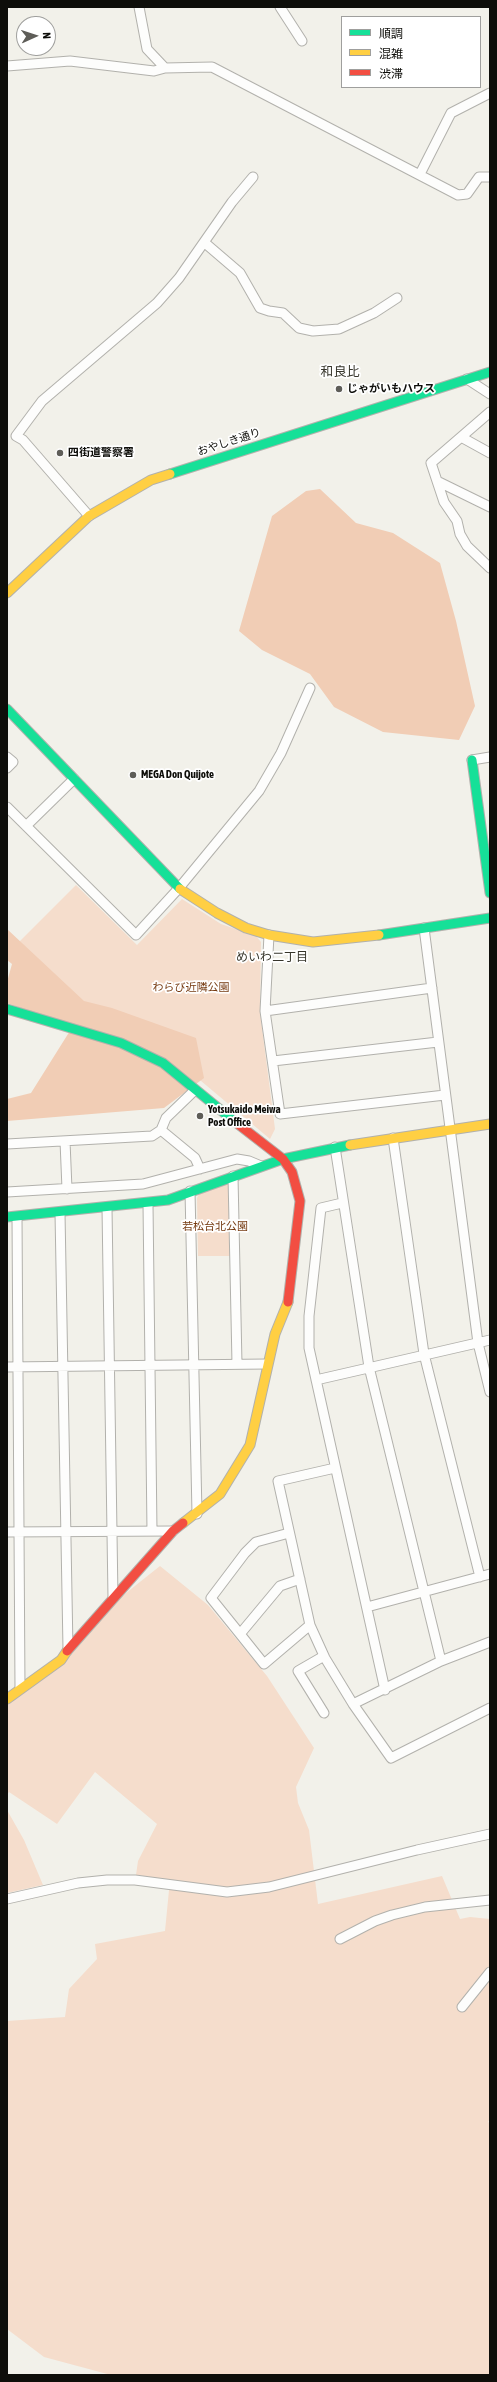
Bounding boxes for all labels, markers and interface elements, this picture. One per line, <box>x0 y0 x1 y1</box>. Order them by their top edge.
north arrow <box>16 16 56 56</box>
legend <box>341 16 481 88</box>
text: 順調 <box>379 27 403 41</box>
text: N <box>41 32 53 39</box>
text: 混雑 <box>379 47 403 61</box>
text: 渋滞 <box>379 67 403 81</box>
district label: 和良比 <box>321 364 359 380</box>
place label: じゃがいもハウス <box>347 382 435 396</box>
marker: じゃがいもハウス <box>334 384 344 394</box>
street label: おやしき通り <box>196 426 262 458</box>
place label: 四街道警察署 <box>68 446 134 460</box>
marker: 四街道警察署 <box>55 448 65 458</box>
place label: MEGA Don Quijote <box>141 768 214 782</box>
marker: MEGA Don Quijote <box>128 770 138 780</box>
district label: めいわ二丁目 <box>236 950 308 964</box>
park label: わらび近隣公園 <box>153 981 229 995</box>
place label: Yotsukaido Meiwa Post Office <box>208 1103 281 1129</box>
marker: Yotsukaido Meiwa Post Office <box>195 1111 205 1121</box>
park label: 若松台北公園 <box>182 1220 248 1234</box>

